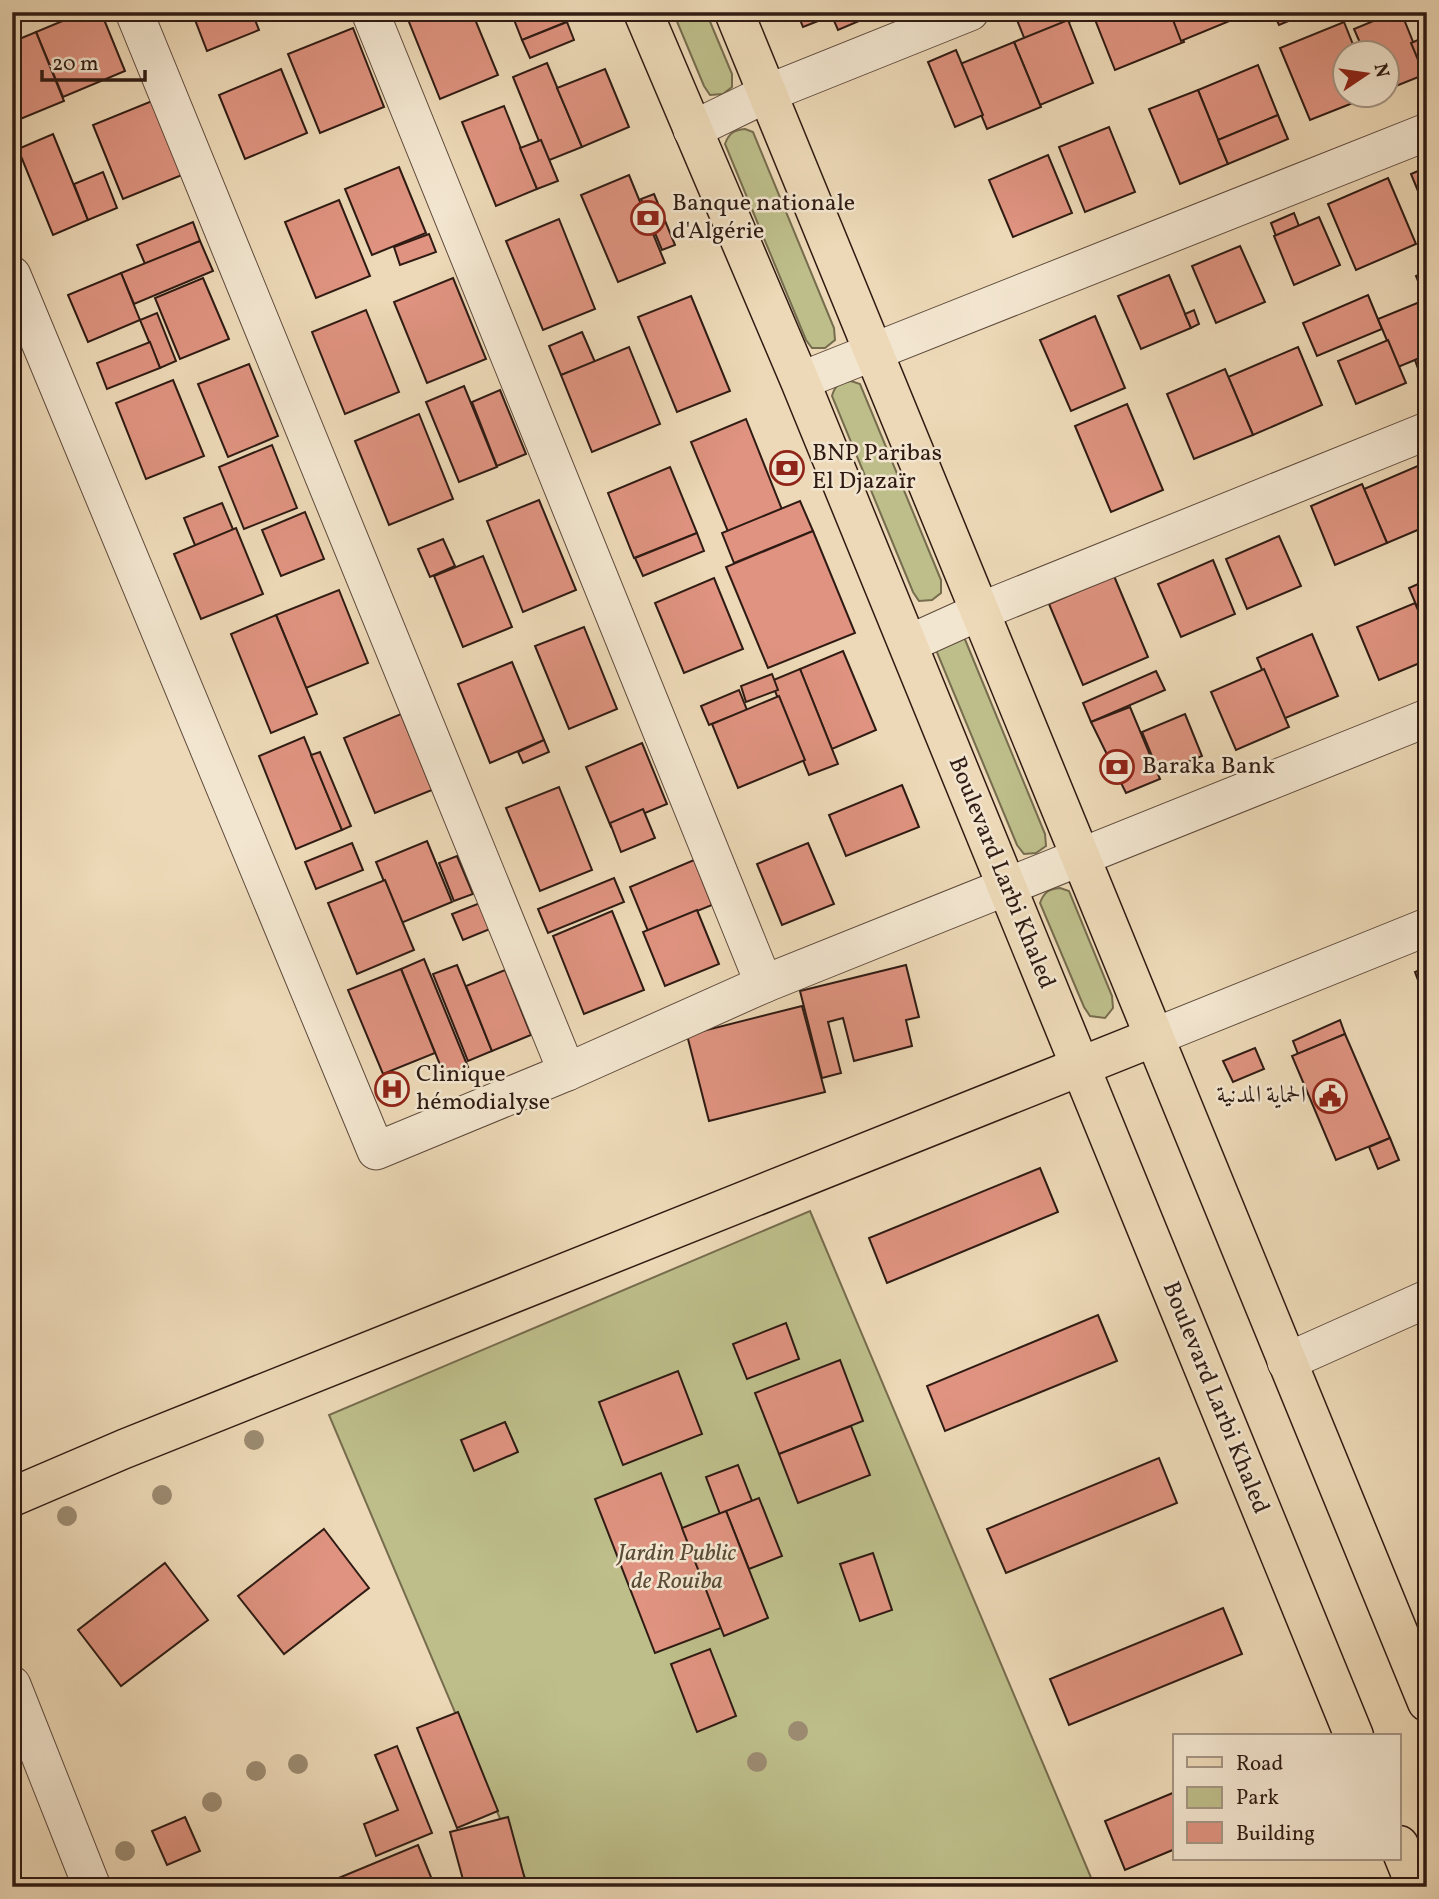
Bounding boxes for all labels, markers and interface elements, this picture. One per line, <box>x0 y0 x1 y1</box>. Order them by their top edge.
scale bar <box>42 38 145 82</box>
north arrow <box>1330 38 1400 108</box>
text: 20 m <box>52 50 98 79</box>
text: N <box>1366 61 1395 80</box>
place label: Banque nationale d'Algérie <box>672 187 855 249</box>
bank icon: Banque nationale d'Algérie <box>629 199 667 237</box>
place label: BNP Paribas El Djazaïr <box>812 437 942 499</box>
bank icon: BNP Paribas El Djazaïr <box>768 449 806 487</box>
bank icon: Baraka Bank <box>1098 748 1136 786</box>
place label: Baraka Bank <box>1142 750 1275 784</box>
street label: Boulevard Larbi Khaled <box>939 752 1063 994</box>
place label: Clinique hémodialyse <box>416 1058 550 1120</box>
hospital icon: Clinique hémodialyse <box>373 1070 411 1108</box>
public building icon: الحماية المدنية <box>1311 1077 1349 1115</box>
place label: الحماية المدنية <box>1217 1079 1306 1113</box>
street label: Boulevard Larbi Khaled <box>1153 1277 1277 1519</box>
park label: Jardin Public de Rouiba <box>616 1537 736 1599</box>
legend <box>1173 1734 1400 1860</box>
text: Road <box>1236 1750 1283 1779</box>
text: Park <box>1236 1784 1279 1813</box>
text: Building <box>1236 1820 1315 1849</box>

